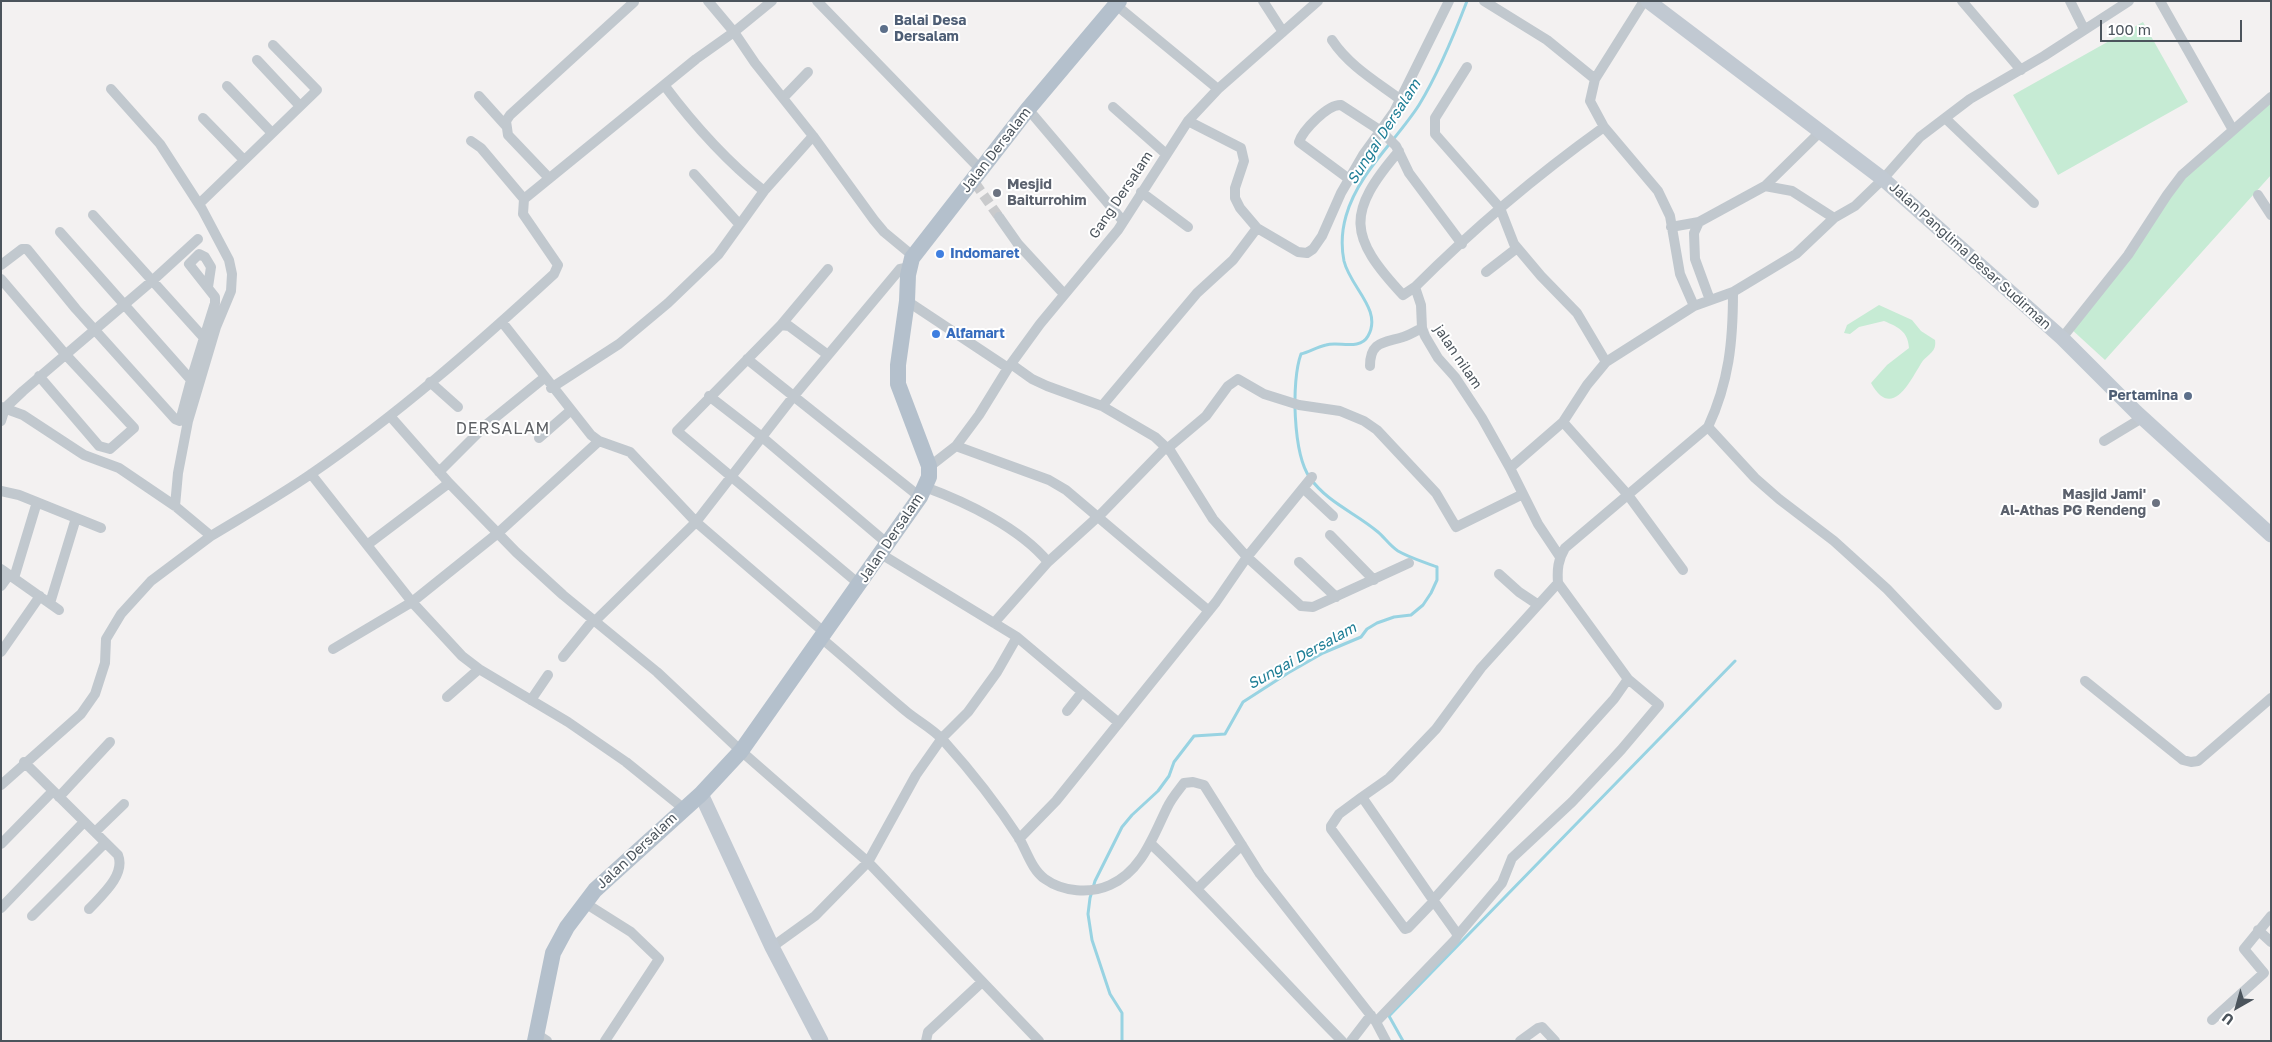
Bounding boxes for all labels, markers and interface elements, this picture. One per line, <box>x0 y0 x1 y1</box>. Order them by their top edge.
scale bar <box>2102 10 2244 42</box>
place label: Balai Desa Dersalam <box>894 13 966 46</box>
text: 100 m <box>2108 20 2151 38</box>
marker: Balai Desa Dersalam <box>878 23 890 35</box>
water label: Sungai Dersalam <box>1343 76 1425 188</box>
street label: Jalan Dersalam <box>957 104 1035 196</box>
street label: Gang Dersalam <box>1086 148 1156 242</box>
place label: Mesjid Baiturrohim <box>1007 177 1086 210</box>
street label: Jalan Panglima Besar Sudirman <box>1885 179 2055 333</box>
marker: Mesjid Baiturrohim <box>991 187 1003 199</box>
place label: Indomaret <box>950 246 1020 262</box>
marker: Indomaret <box>934 248 946 260</box>
street label: jalan nilam <box>1431 322 1485 392</box>
place label: Alfamart <box>946 326 1005 342</box>
marker: Alfamart <box>930 328 942 340</box>
place label: Pertamina <box>2108 388 2178 404</box>
marker: Pertamina <box>2182 390 2194 402</box>
district label: DERSALAM <box>455 419 551 439</box>
place label: Masjid Jami' Al-Athas PG Rendeng <box>2000 487 2146 520</box>
street label: Jalan Dersalam <box>855 490 927 586</box>
marker: Masjid Jami' Al-Athas PG Rendeng <box>2150 497 2162 509</box>
water label: Sungai Dersalam <box>1245 619 1359 693</box>
street label: Jalan Dersalam <box>593 810 681 892</box>
north arrow <box>2212 982 2262 1032</box>
text: U <box>2218 1009 2237 1029</box>

